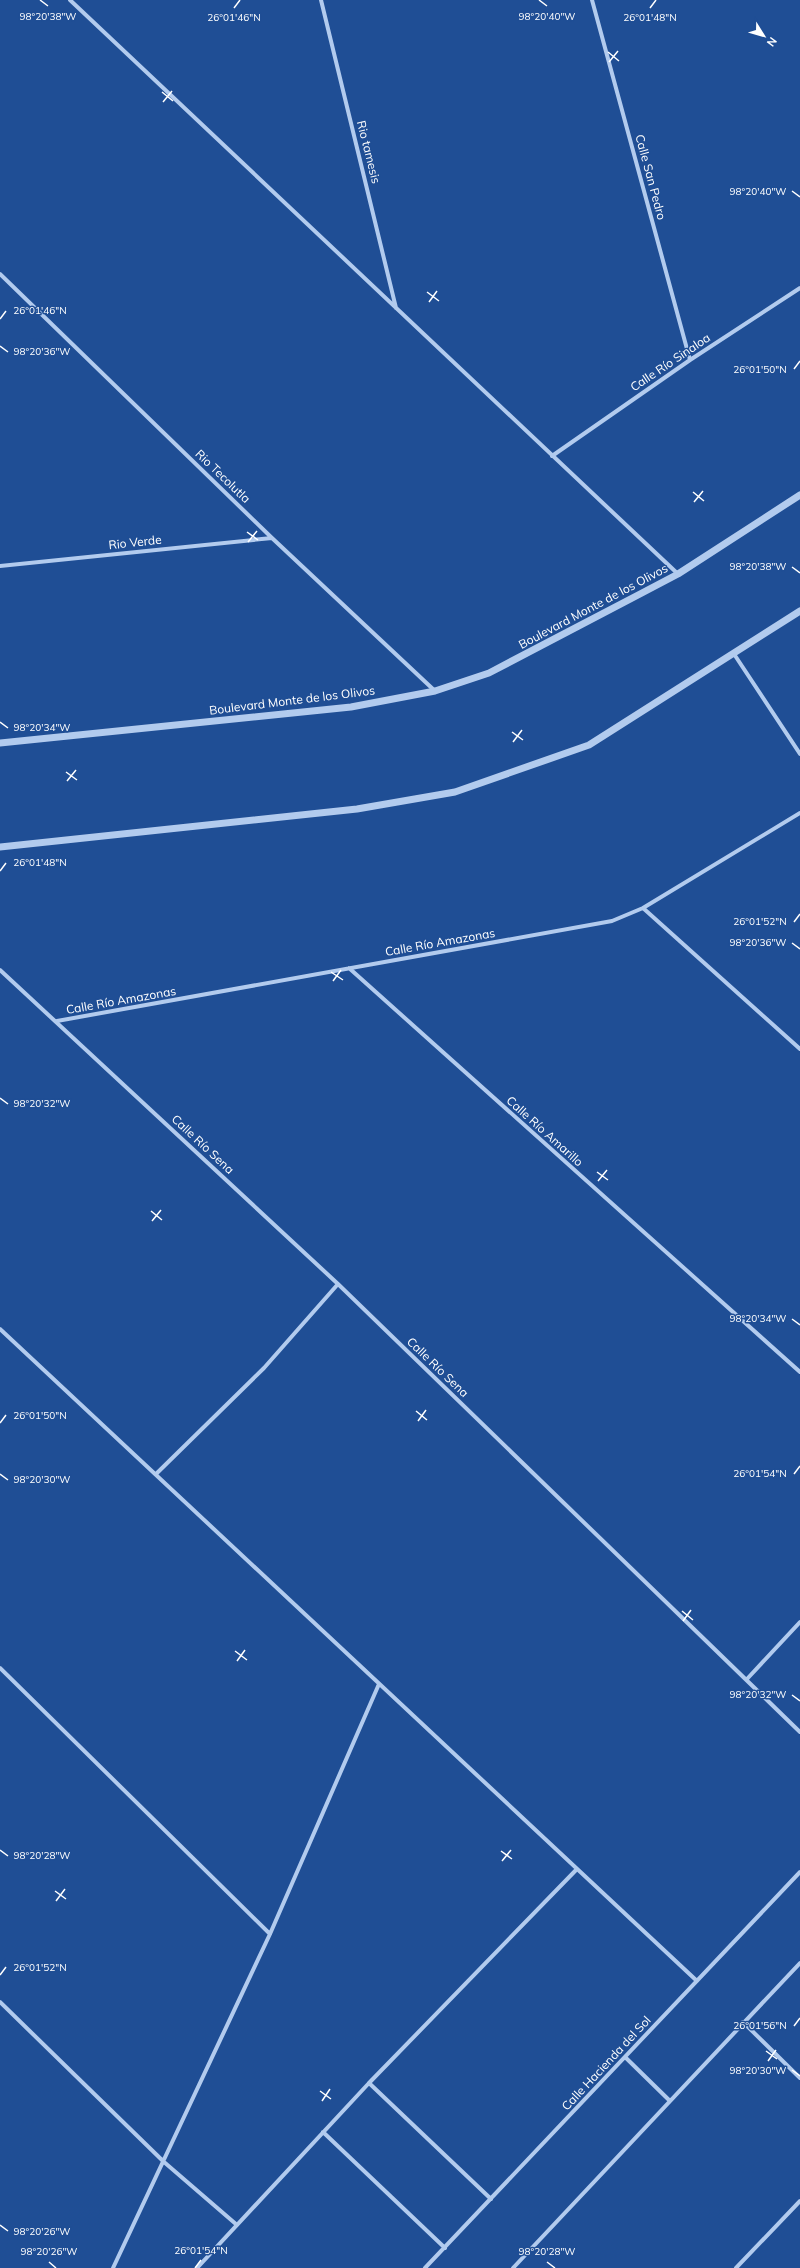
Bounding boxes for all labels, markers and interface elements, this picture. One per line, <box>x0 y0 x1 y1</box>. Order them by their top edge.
text: 98°20'38"W <box>20 10 76 23</box>
text: 98°20'40"W <box>519 10 575 23</box>
text: 26°01'46"N <box>207 11 261 24</box>
text: 26°01'48"N <box>623 11 677 24</box>
north arrow <box>744 16 784 56</box>
text: N <box>764 34 780 50</box>
street label: Rio tamesis <box>354 119 384 185</box>
street label: Calle San Pedro <box>632 133 670 222</box>
text: 98°20'40"W <box>730 185 786 198</box>
text: 26°01'46"N <box>13 304 67 317</box>
street label: Calle Río Sinaloa <box>627 330 713 394</box>
text: 98°20'36"W <box>14 345 70 358</box>
text: 26°01'50"N <box>733 363 787 376</box>
street label: Rio Tecolutla <box>192 446 254 506</box>
street label: Rio Verde <box>108 532 162 552</box>
street label: Boulevard Monte de los Olivos <box>516 560 670 652</box>
text: 98°20'38"W <box>730 560 786 573</box>
street label: Boulevard Monte de los Olivos <box>208 682 376 718</box>
text: 98°20'34"W <box>14 721 70 734</box>
text: 26°01'48"N <box>13 856 67 869</box>
text: 26°01'52"N <box>733 915 787 928</box>
street label: Calle Río Amazonas <box>384 925 496 959</box>
text: 98°20'36"W <box>730 936 786 949</box>
street label: Calle Río Amazonas <box>65 983 177 1017</box>
street label: Calle Río Amarillo <box>504 1093 587 1169</box>
text: 98°20'32"W <box>14 1097 70 1110</box>
street label: Calle Río Sena <box>169 1111 237 1177</box>
text: 98°20'34"W <box>730 1312 786 1325</box>
street label: Calle Río Sena <box>404 1334 472 1400</box>
text: 26°01'50"N <box>13 1409 67 1422</box>
text: 26°01'54"N <box>733 1467 787 1480</box>
text: 98°20'30"W <box>14 1473 70 1486</box>
text: 98°20'32"W <box>730 1688 786 1701</box>
text: 98°20'28"W <box>14 1849 70 1862</box>
text: 26°01'52"N <box>13 1961 67 1974</box>
street label: Calle Hacienda del Sol <box>558 2013 654 2113</box>
text: 26°01'56"N <box>733 2019 787 2032</box>
text: 98°20'30"W <box>730 2064 786 2077</box>
text: 98°20'26"W <box>14 2225 70 2238</box>
text: 26°01'54"N <box>174 2244 228 2257</box>
text: 98°20'26"W <box>21 2245 77 2258</box>
text: 98°20'28"W <box>519 2245 575 2258</box>

